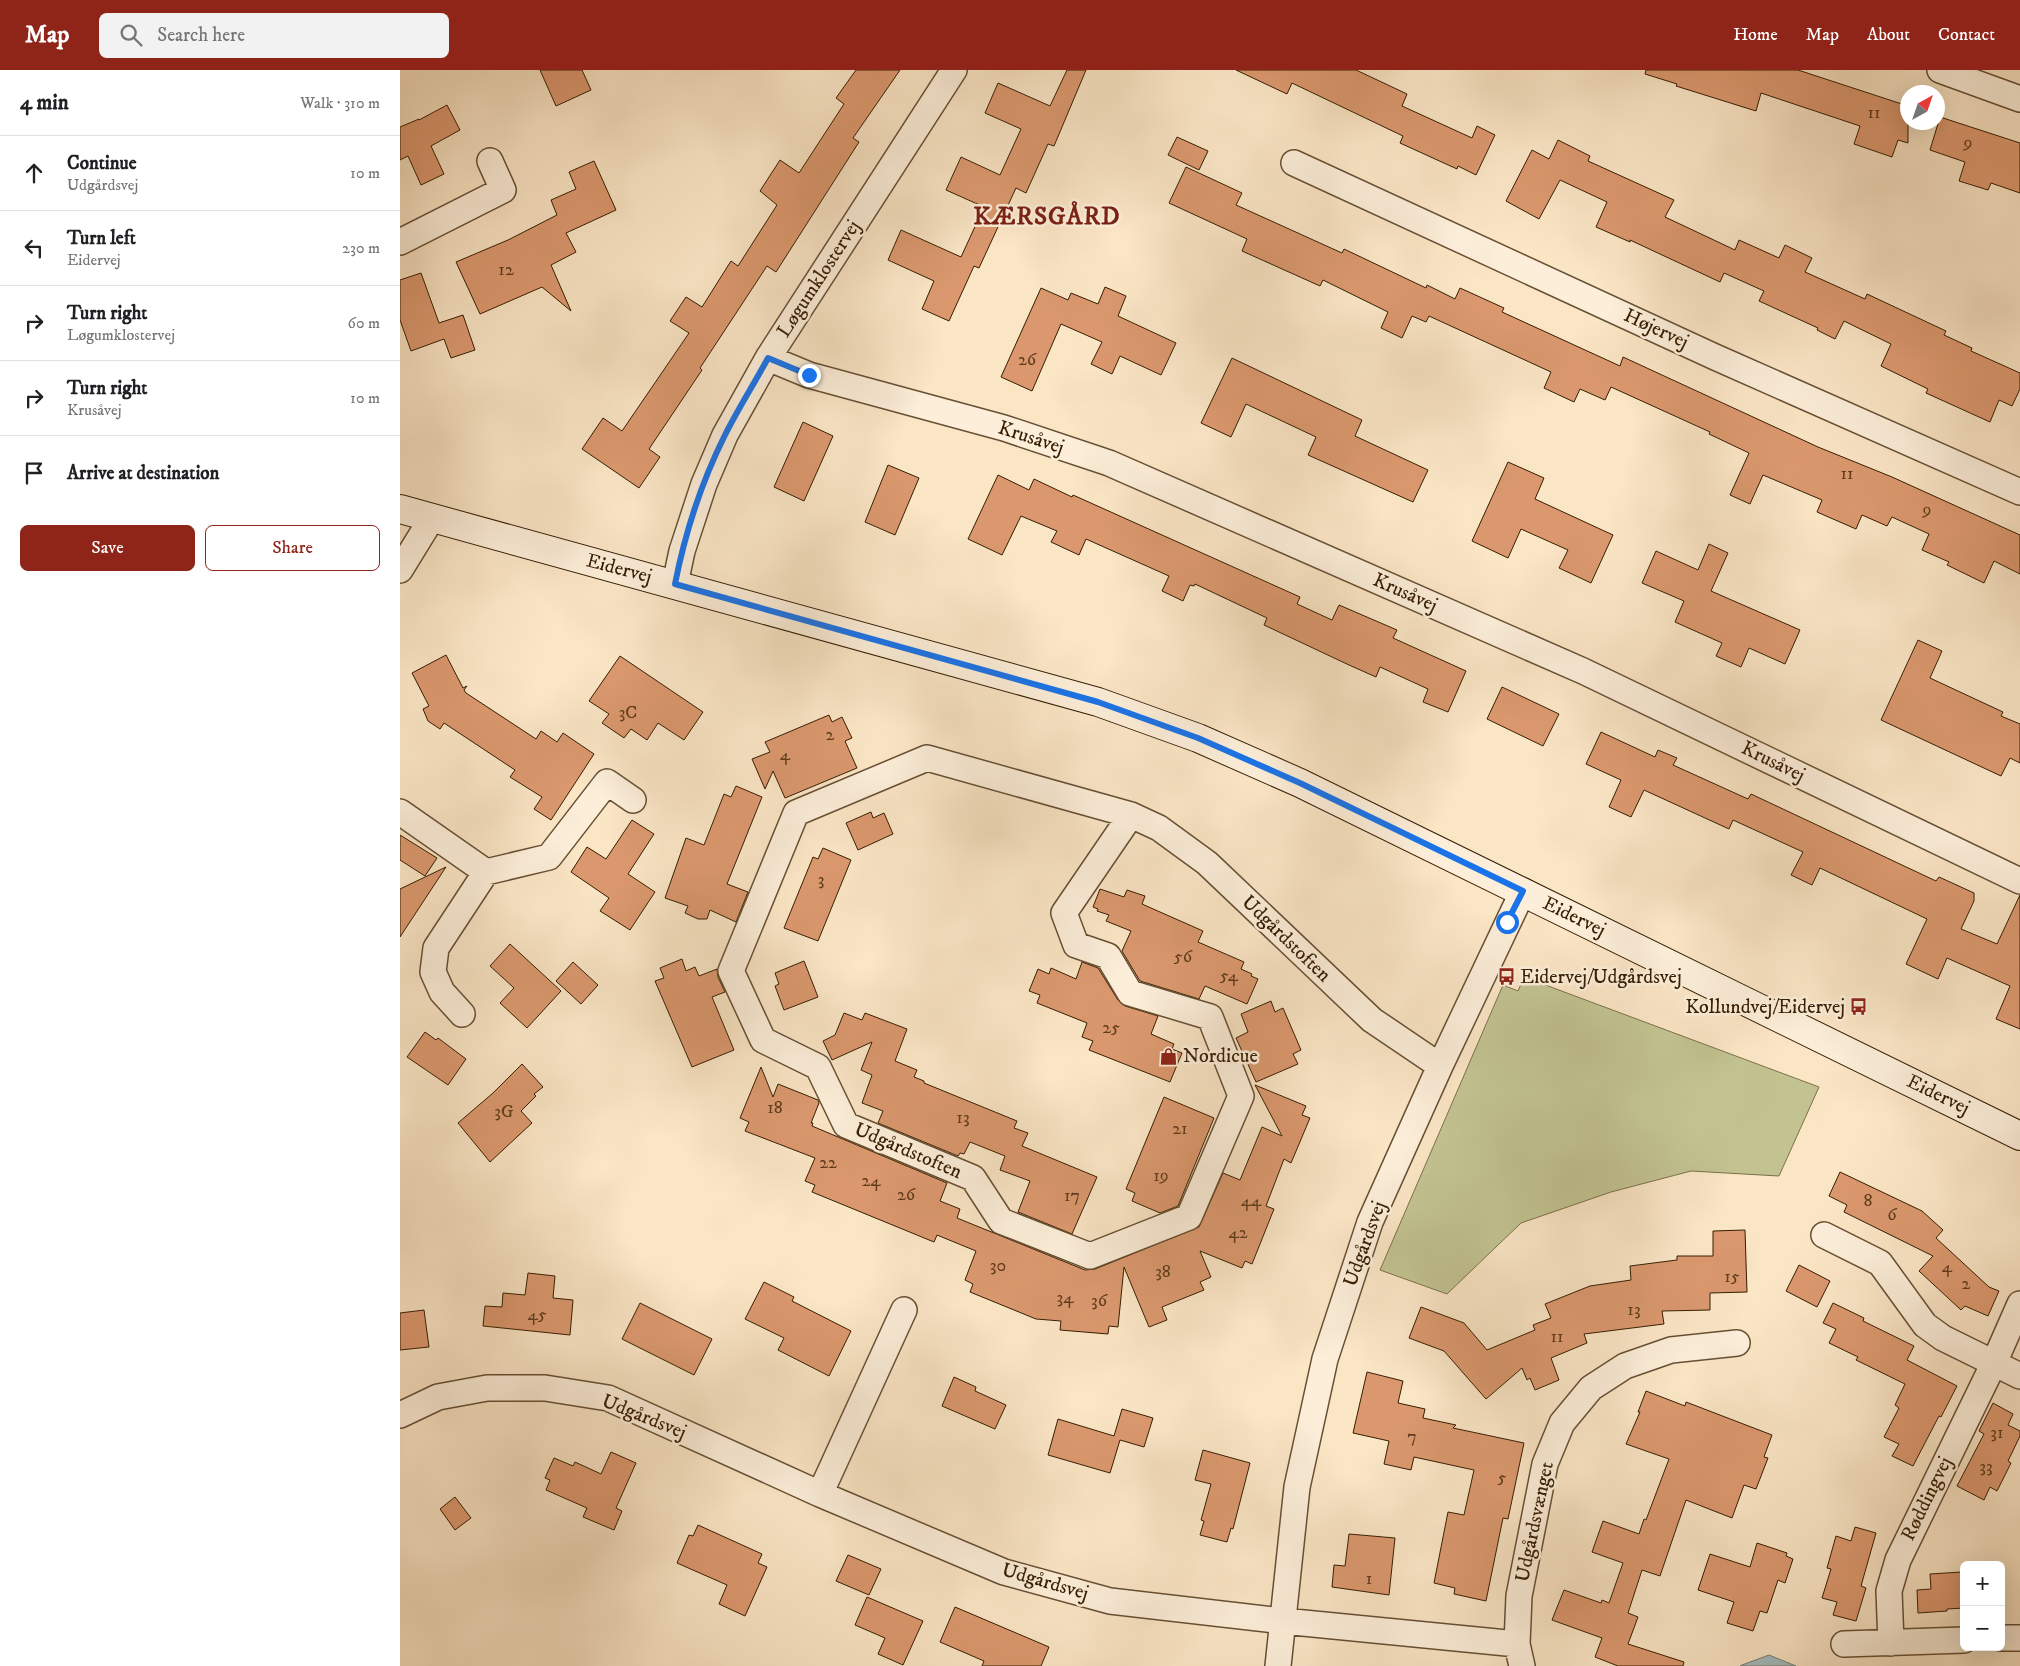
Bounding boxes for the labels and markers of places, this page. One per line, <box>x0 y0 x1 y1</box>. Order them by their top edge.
place label: Eidervej/Udgårdsvej <box>1520 965 1682 990</box>
bus stop icon: Eidervej/Udgårdsvej <box>1496 967 1516 987</box>
place label: Kollundvej/Eidervej <box>1685 995 1845 1020</box>
bus stop icon: Kollundvej/Eidervej <box>1849 997 1869 1017</box>
place label: Nordicue <box>1183 1044 1258 1069</box>
shop icon: Nordicue <box>1159 1046 1179 1066</box>

